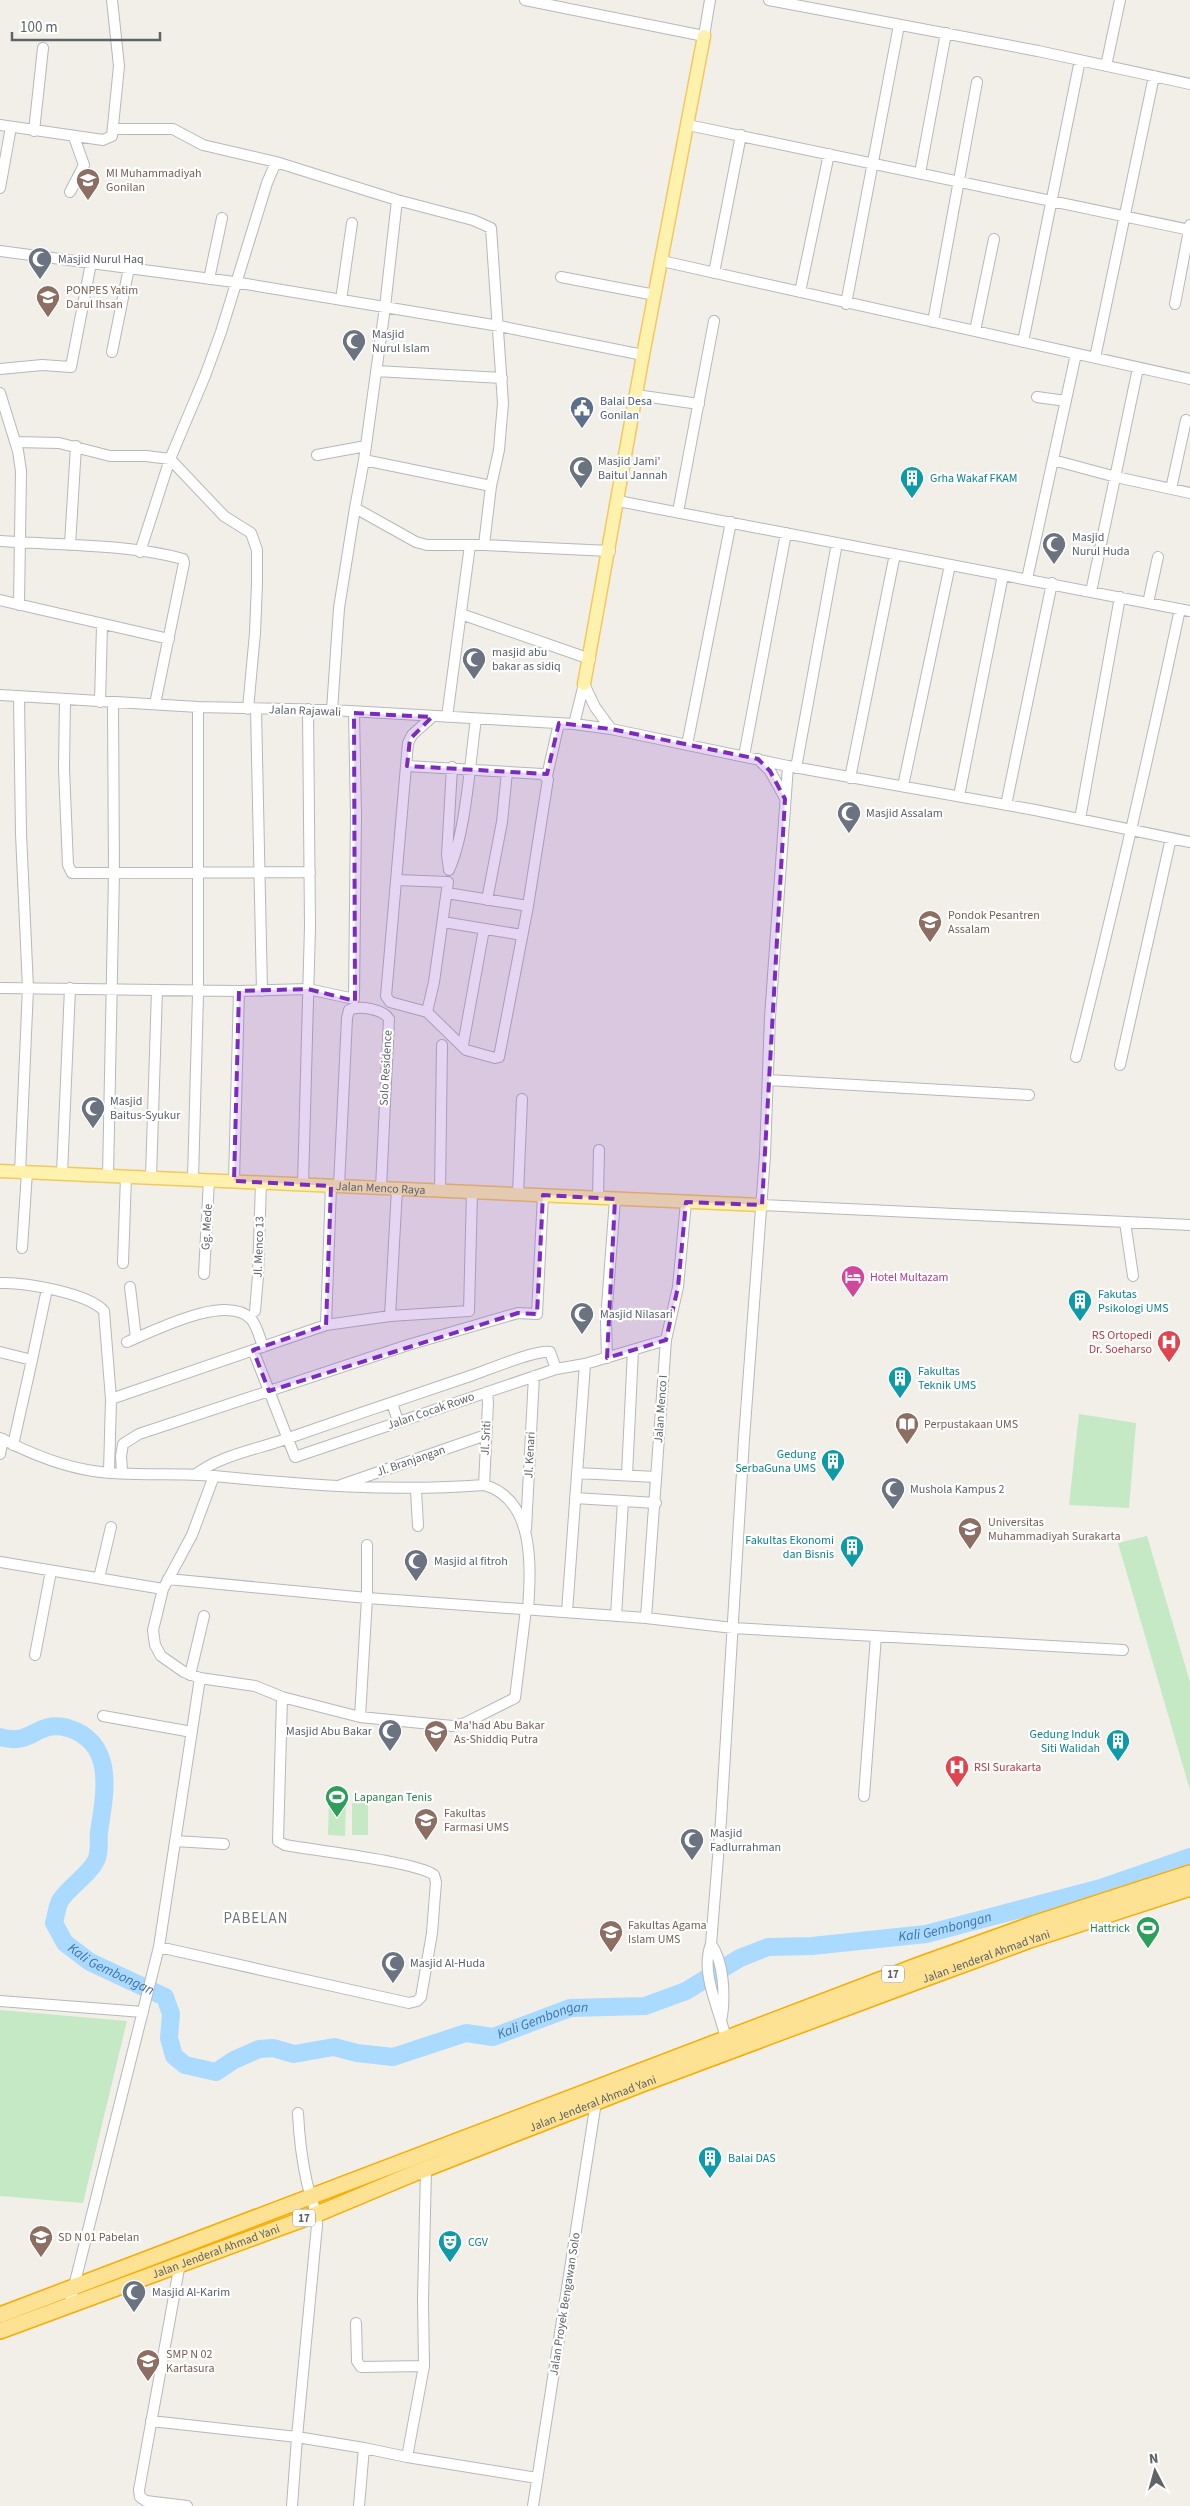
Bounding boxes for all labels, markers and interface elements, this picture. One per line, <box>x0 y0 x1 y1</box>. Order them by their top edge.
scale bar <box>12 10 160 42</box>
text: 100 m <box>20 17 58 38</box>
place label: MI Muhammadiyah Gonilan <box>106 165 202 196</box>
school or university icon: MI Muhammadiyah Gonilan <box>75 167 101 201</box>
mosque icon: Masjid Nurul Haq <box>27 246 53 280</box>
place label: Masjid Nurul Haq <box>58 251 144 268</box>
place label: PONPES Yatim Darul Ihsan <box>66 282 138 313</box>
school or university icon: PONPES Yatim Darul Ihsan <box>35 284 61 318</box>
place label: Masjid Nurul Islam <box>372 326 430 357</box>
mosque icon: Masjid Nurul Islam <box>341 328 367 362</box>
place label: Balai Desa Gonilan <box>600 393 652 424</box>
public building icon: Balai Desa Gonilan <box>569 395 595 429</box>
place label: Masjid Jami' Baitul Jannah <box>598 453 668 484</box>
mosque icon: Masjid Jami' Baitul Jannah <box>568 455 594 489</box>
building icon: Grha Wakaf FKAM <box>899 465 925 499</box>
place label: Grha Wakaf FKAM <box>930 470 1018 487</box>
place label: Masjid Nurul Huda <box>1072 529 1130 560</box>
mosque icon: Masjid Nurul Huda <box>1041 531 1067 565</box>
place label: masjid abu bakar as sidiq <box>492 644 561 675</box>
mosque icon: masjid abu bakar as sidiq <box>461 646 487 680</box>
street label: Jalan Rajawali <box>269 701 341 721</box>
mosque icon: Masjid Assalam <box>836 800 862 834</box>
place label: Masjid Assalam <box>866 805 943 822</box>
place label: Pondok Pesantren Assalam <box>948 907 1040 938</box>
school or university icon: Pondok Pesantren Assalam <box>917 909 943 943</box>
street label: Solo Residence <box>376 1030 396 1106</box>
place label: Masjid Baitus-Syukur <box>110 1093 181 1124</box>
mosque icon: Masjid Baitus-Syukur <box>80 1095 106 1129</box>
street label: Jalan Menco Raya <box>335 1177 426 1198</box>
street label: Gg. Mede <box>197 1203 217 1250</box>
street label: Jl. Menco 13 <box>249 1216 269 1278</box>
hotel icon: Hotel Multazam <box>840 1264 866 1298</box>
place label: Hotel Multazam <box>870 1269 948 1286</box>
place label: Fakutas Psikologi UMS <box>1098 1286 1169 1317</box>
building icon: Fakutas Psikologi UMS <box>1067 1288 1093 1322</box>
mosque icon: Masjid Nilasari <box>569 1301 595 1335</box>
place label: Masjid Nilasari <box>600 1306 673 1323</box>
place label: RS Ortopedi Dr. Soeharso <box>1089 1327 1152 1358</box>
hospital icon: RS Ortopedi Dr. Soeharso <box>1156 1329 1182 1363</box>
place label: Fakultas Teknik UMS <box>918 1363 976 1394</box>
building icon: Fakultas Teknik UMS <box>887 1365 913 1399</box>
street label: Jalan Menco I <box>650 1374 672 1444</box>
street label: Jalan Cocak Rowo <box>385 1388 477 1434</box>
library icon: Perpustakaan UMS <box>894 1411 920 1445</box>
place label: Perpustakaan UMS <box>924 1416 1018 1433</box>
street label: Jl. Sriti <box>477 1420 495 1456</box>
street label: Jl. Kenari <box>520 1431 540 1479</box>
street label: Jl. Branjangan <box>374 1441 448 1481</box>
place label: Gedung SerbaGuna UMS <box>735 1446 816 1477</box>
building icon: Gedung SerbaGuna UMS <box>820 1448 846 1482</box>
mosque icon: Mushola Kampus 2 <box>880 1476 906 1510</box>
place label: Mushola Kampus 2 <box>910 1481 1004 1498</box>
place label: Universitas Muhammadiyah Surakarta <box>988 1514 1120 1545</box>
school or university icon: Universitas Muhammadiyah Surakarta <box>957 1516 983 1550</box>
place label: Fakultas Ekonomi dan Bisnis <box>745 1532 834 1563</box>
building icon: Fakultas Ekonomi dan Bisnis <box>839 1534 865 1568</box>
mosque icon: Masjid al fitroh <box>403 1548 429 1582</box>
place label: Masjid al fitroh <box>434 1553 508 1570</box>
place label: Ma'had Abu Bakar As-Shiddiq Putra <box>454 1717 545 1748</box>
mosque icon: Masjid Abu Bakar <box>377 1718 403 1752</box>
school or university icon: Ma'had Abu Bakar As-Shiddiq Putra <box>423 1719 449 1753</box>
place label: Masjid Abu Bakar <box>286 1723 373 1740</box>
place label: Gedung Induk Siti Walidah <box>1030 1726 1100 1757</box>
building icon: Gedung Induk Siti Walidah <box>1105 1728 1131 1762</box>
hospital icon: RSI Surakarta <box>944 1754 970 1788</box>
place label: RSI Surakarta <box>974 1759 1041 1776</box>
sports icon: Lapangan Tenis <box>324 1784 350 1818</box>
place label: Lapangan Tenis <box>354 1789 432 1806</box>
place label: Fakultas Farmasi UMS <box>444 1805 509 1836</box>
school or university icon: Fakultas Farmasi UMS <box>413 1807 439 1841</box>
place label: Masjid Fadlurrahman <box>710 1825 781 1856</box>
mosque icon: Masjid Fadlurrahman <box>679 1827 705 1861</box>
water label: Kali Gembongan <box>897 1907 994 1947</box>
district label: PABELAN <box>224 1908 288 1929</box>
sports icon: Hattrick <box>1135 1915 1161 1949</box>
place label: Fakultas Agama Islam UMS <box>628 1917 707 1948</box>
school or university icon: Fakultas Agama Islam UMS <box>598 1919 624 1953</box>
place label: Hattrick <box>1090 1920 1130 1937</box>
street label: Jalan Jenderal Ahmad Yani <box>920 1926 1052 1987</box>
water label: Kali Gembongan <box>63 1938 157 2001</box>
mosque icon: Masjid Al-Huda <box>380 1950 406 1984</box>
place label: Masjid Al-Huda <box>410 1955 485 1972</box>
road number: 17 <box>882 1966 904 1982</box>
water label: Kali Gembongan <box>494 1997 589 2045</box>
street label: Jalan Jenderal Ahmad Yani <box>527 2071 659 2136</box>
building icon: Balai DAS <box>697 2145 723 2179</box>
place label: Balai DAS <box>728 2150 776 2167</box>
road number: 17 <box>293 2210 315 2226</box>
street label: Jalan Jenderal Ahmad Yani <box>150 2220 282 2283</box>
school or university icon: SD N 01 Pabelan <box>28 2224 54 2258</box>
place label: SD N 01 Pabelan <box>58 2229 139 2246</box>
theatre icon: CGV <box>437 2229 463 2263</box>
street label: Jalan Proyek Bengawan Solo <box>545 2231 585 2377</box>
place label: CGV <box>468 2234 489 2251</box>
mosque icon: Masjid Al-Karim <box>121 2279 147 2313</box>
place label: Masjid Al-Karim <box>152 2284 230 2301</box>
place label: SMP N 02 Kartasura <box>166 2346 215 2377</box>
school or university icon: SMP N 02 Kartasura <box>135 2348 161 2382</box>
north arrow <box>1130 2446 1180 2496</box>
text: N <box>1148 2449 1159 2469</box>

